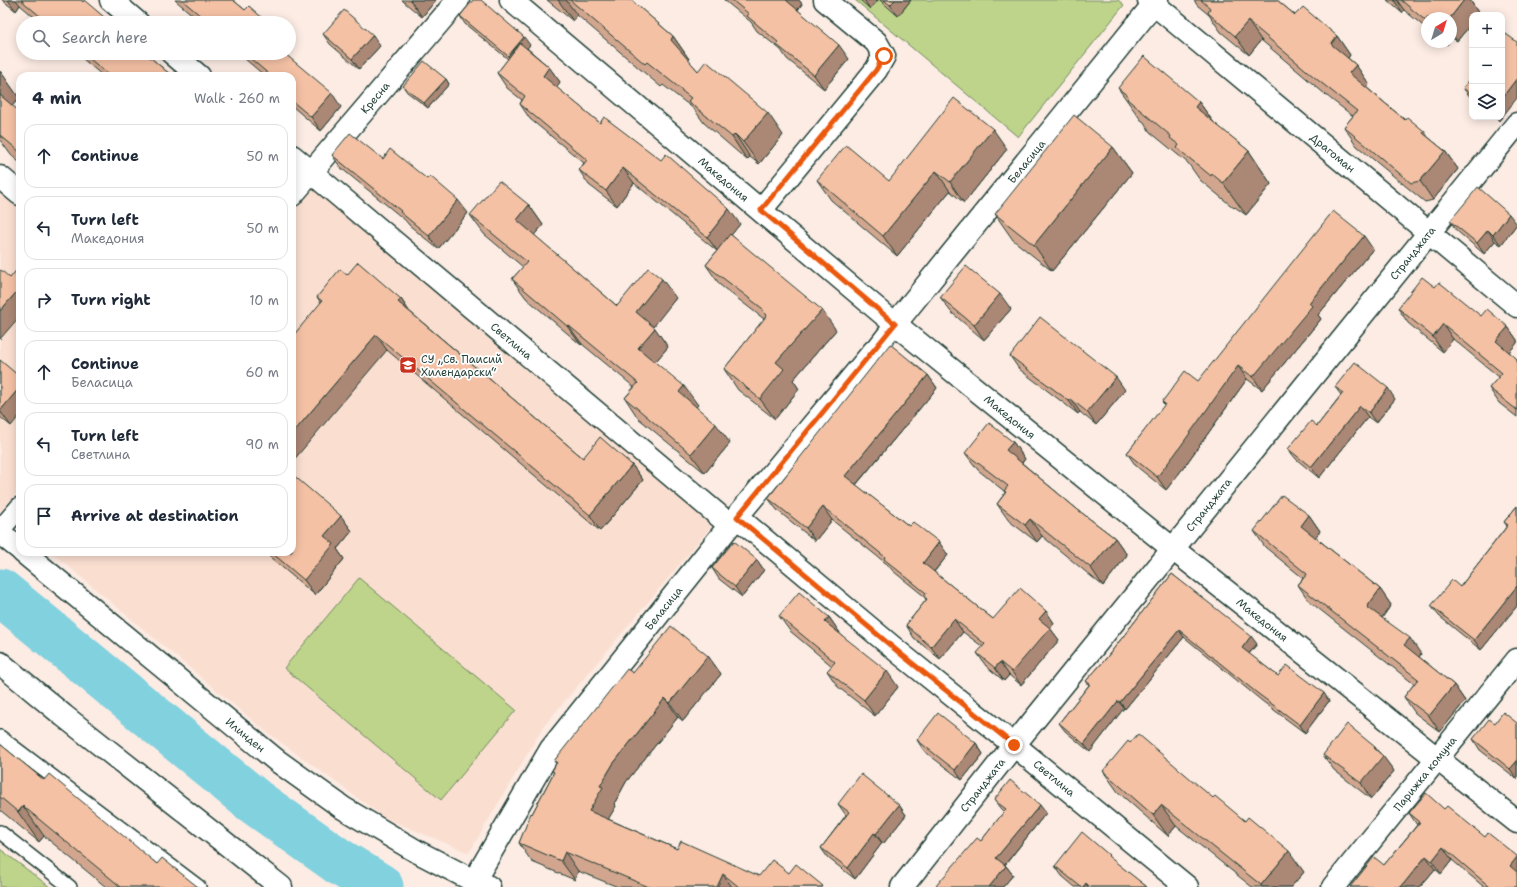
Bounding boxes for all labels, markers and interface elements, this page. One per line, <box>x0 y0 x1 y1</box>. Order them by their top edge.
north arrow <box>1421 12 1457 48</box>
map controls <box>1469 12 1505 120</box>
button: + <box>1469 12 1505 48</box>
search box <box>16 16 296 60</box>
icon: search <box>30 27 52 49</box>
text: Search here <box>62 28 148 48</box>
route start <box>875 47 893 65</box>
button: − <box>1469 48 1505 84</box>
street label: Кресна <box>357 79 393 117</box>
button: layers <box>1469 84 1505 120</box>
text: 4 min <box>32 87 82 109</box>
text: Walk · 260 m <box>194 90 280 107</box>
street label: Драгоман <box>1307 130 1358 176</box>
street label: Беласица <box>1005 137 1049 187</box>
icon: ahead <box>33 145 55 167</box>
text: Continue <box>71 146 139 166</box>
text: 50 m <box>246 148 279 165</box>
street label: Македония <box>695 154 752 205</box>
text: Turn left <box>71 210 139 230</box>
icon: left <box>33 217 55 239</box>
text: 50 m <box>246 220 279 237</box>
street label: Странджата <box>1387 223 1439 283</box>
text: Македония <box>71 230 144 247</box>
icon: right <box>33 289 55 311</box>
text: Turn right <box>71 290 151 310</box>
text: 10 m <box>249 292 279 309</box>
street label: Светлина <box>487 319 535 363</box>
place label: СУ „Св. Паисий Хилендарски“ <box>421 352 502 380</box>
text: Continue <box>71 354 139 374</box>
school or university icon: СУ „Св. Паисий Хилендарски“ <box>398 355 418 375</box>
icon: ahead <box>33 361 55 383</box>
text: 60 m <box>246 364 279 381</box>
text: Беласица <box>71 374 133 391</box>
street label: Македония <box>981 392 1038 443</box>
text: Turn left <box>71 426 139 446</box>
icon: left <box>33 433 55 455</box>
text: 90 m <box>245 436 279 453</box>
text: Светлина <box>71 446 130 463</box>
street label: Странджата <box>1183 475 1235 535</box>
icon: arrive <box>33 505 55 527</box>
text: Arrive at destination <box>71 506 239 526</box>
street label: Беласица <box>642 583 686 634</box>
street label: Македония <box>1233 595 1291 645</box>
street label: Илинден <box>222 715 268 756</box>
street label: Парижка комуна <box>1390 733 1460 815</box>
route end <box>1005 736 1023 754</box>
street label: Странджата <box>957 755 1009 815</box>
street label: Светлина <box>1030 757 1078 800</box>

